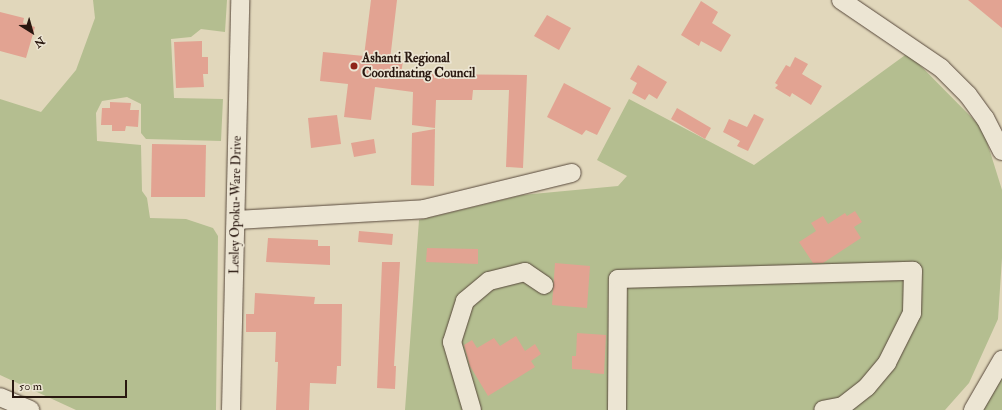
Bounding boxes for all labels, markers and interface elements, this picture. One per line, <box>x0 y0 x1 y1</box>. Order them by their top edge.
north arrow <box>12 12 52 52</box>
text: N <box>32 34 47 50</box>
place label: Ashanti Regional Coordinating Council <box>362 51 475 82</box>
marker: Ashanti Regional Coordinating Council <box>349 61 359 71</box>
street label: Lesley Opoku-Ware Drive <box>227 136 245 274</box>
scale bar <box>14 372 129 398</box>
text: 50 m <box>19 379 42 394</box>

